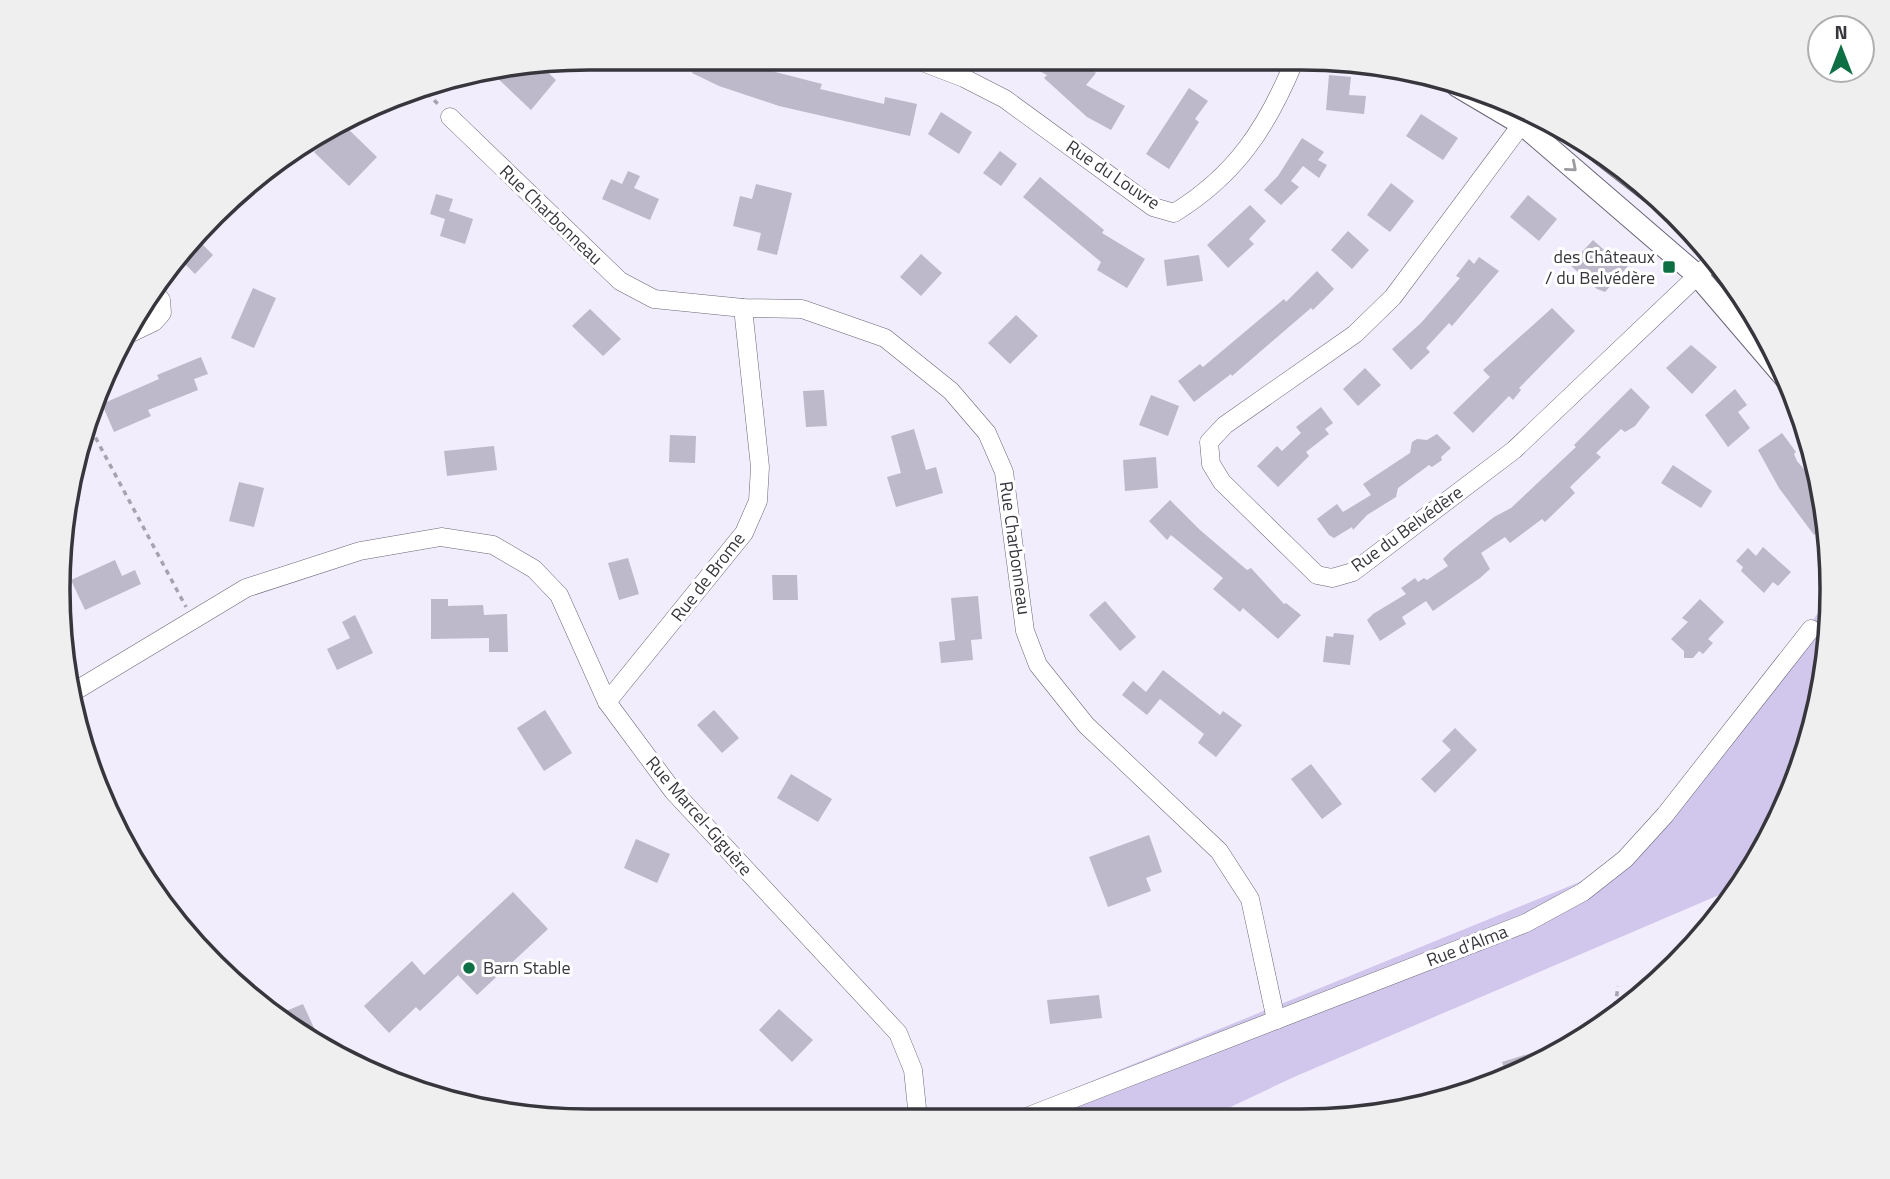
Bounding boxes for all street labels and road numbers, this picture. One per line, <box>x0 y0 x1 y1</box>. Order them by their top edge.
street label: Rue du Louvre <box>1061 133 1166 216</box>
street label: Rue Charbonneau <box>494 158 609 271</box>
street label: Rue du Belvédère <box>1345 479 1468 578</box>
street label: Rue Charbonneau <box>993 480 1038 616</box>
street label: Rue de Brome <box>664 526 751 627</box>
street label: Rue Marcel-Giguère <box>640 750 759 881</box>
street label: Rue d'Alma <box>1422 918 1511 973</box>

